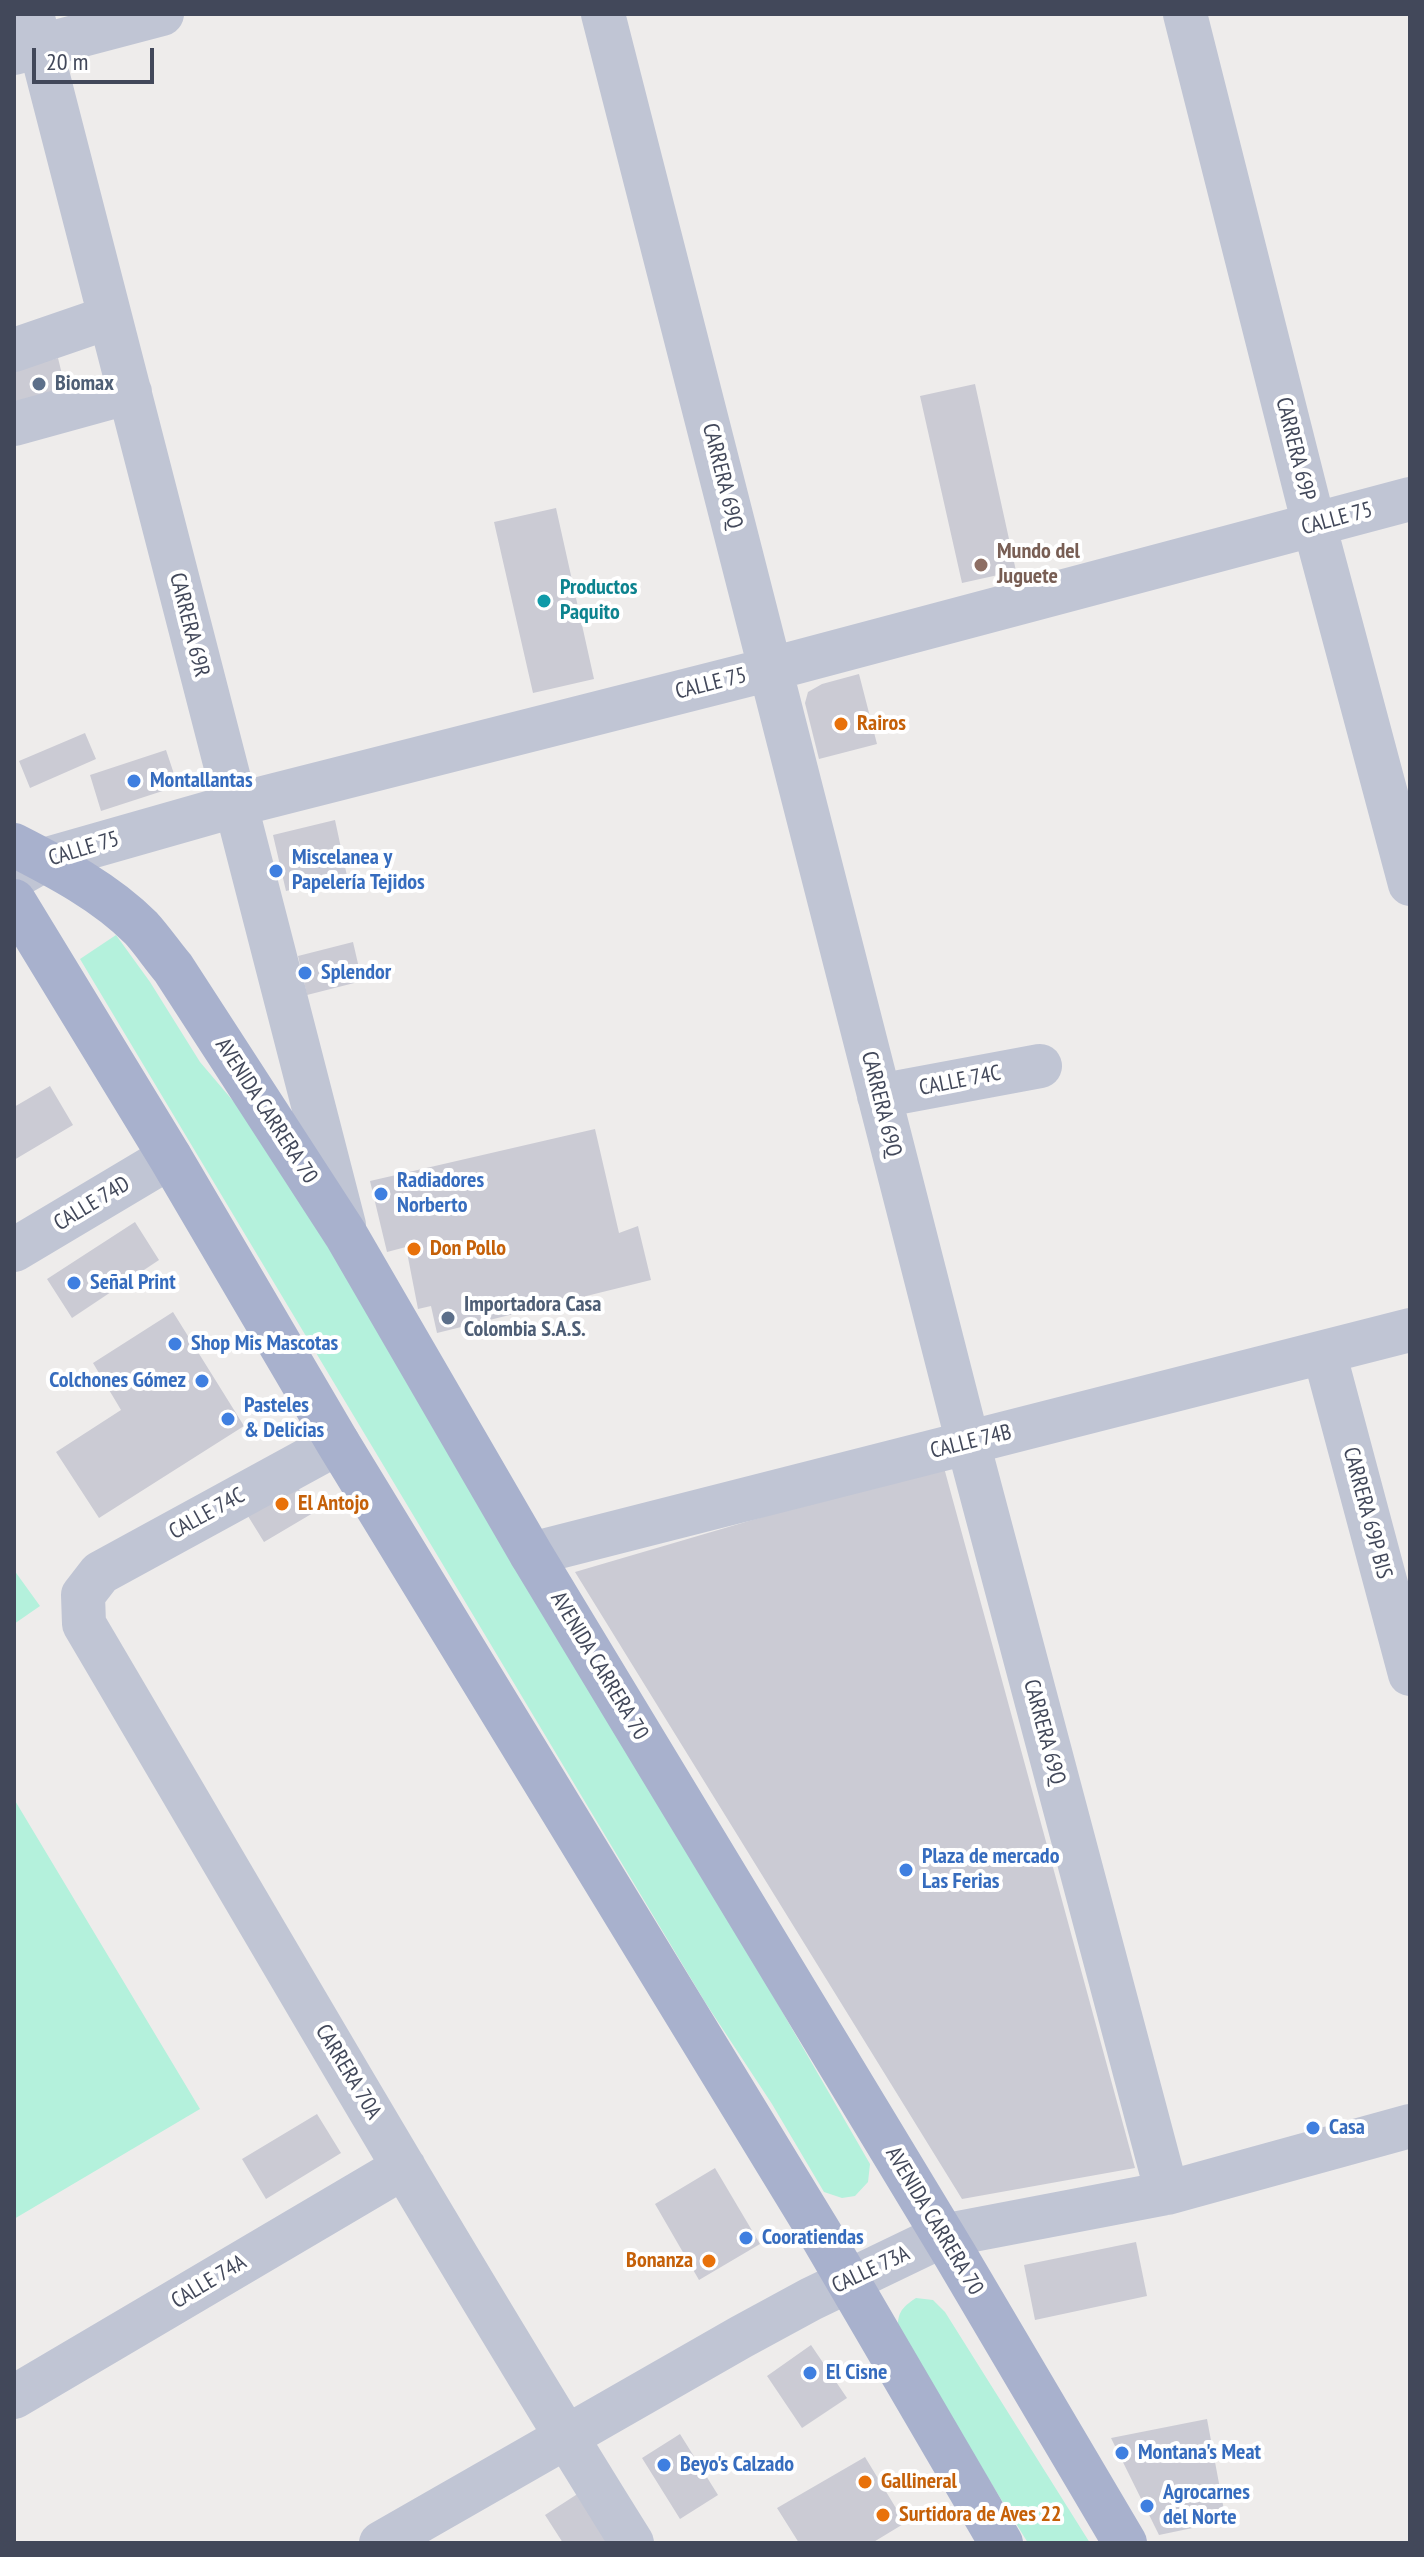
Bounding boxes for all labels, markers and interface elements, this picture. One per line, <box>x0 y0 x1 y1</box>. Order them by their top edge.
scale bar <box>36 32 158 82</box>
text: 20 m <box>46 46 88 77</box>
place label: Biomax <box>55 371 114 397</box>
marker: Biomax <box>30 375 48 393</box>
street label: CARRERA 69P <box>1269 395 1321 503</box>
street label: CARRERA 69Q <box>696 421 748 531</box>
street label: CALLE 75 <box>1299 497 1375 541</box>
place label: Mundo del Juguete <box>997 539 1080 590</box>
marker: Mundo del Juguete <box>972 556 990 574</box>
street label: CARRERA 69R <box>163 570 215 680</box>
place label: Productos Paquito <box>560 575 637 626</box>
marker: Productos Paquito <box>535 592 553 610</box>
street label: CALLE 75 <box>673 662 749 706</box>
place label: Rairos <box>857 711 906 737</box>
marker: Rairos <box>832 715 850 733</box>
place label: Montallantas <box>150 768 253 794</box>
marker: Montallantas <box>125 772 143 790</box>
street label: CALLE 75 <box>46 826 122 872</box>
place label: Miscelanea y Papelería Tejidos <box>292 845 425 896</box>
marker: Miscelanea y Papelería Tejidos <box>267 862 285 880</box>
place label: Splendor <box>321 960 391 986</box>
marker: Splendor <box>296 964 314 982</box>
street label: AVENIDA CARRERA 70 <box>209 1033 323 1189</box>
street label: CARRERA 69Q <box>855 1049 907 1159</box>
street label: CALLE 74C <box>917 1060 1003 1102</box>
place label: Radiadores Norberto <box>397 1168 484 1220</box>
street label: CALLE 74D <box>49 1171 135 1237</box>
marker: Radiadores Norberto <box>372 1185 390 1203</box>
place label: Don Pollo <box>430 1236 506 1262</box>
marker: Don Pollo <box>405 1240 423 1258</box>
place label: Señal Print <box>90 1270 176 1296</box>
marker: Señal Print <box>65 1274 83 1292</box>
place label: Importadora Casa Colombia S.A.S. <box>464 1292 601 1344</box>
marker: Importadora Casa Colombia S.A.S. <box>439 1309 457 1327</box>
place label: Shop Mis Mascotas <box>191 1331 338 1357</box>
marker: Shop Mis Mascotas <box>166 1335 184 1353</box>
place label: Colchones Gómez <box>49 1368 186 1394</box>
marker: Colchones Gómez <box>193 1372 211 1390</box>
place label: Pasteles & Delicias <box>244 1393 324 1444</box>
marker: Pasteles & Delicias <box>219 1410 237 1428</box>
street label: CALLE 74B <box>928 1419 1014 1465</box>
street label: CARRERA 69P BIS <box>1337 1444 1397 1582</box>
street label: CALLE 74C <box>165 1483 249 1545</box>
place label: El Antojo <box>298 1491 369 1517</box>
marker: El Antojo <box>273 1495 291 1513</box>
street label: AVENIDA CARRERA 70 <box>544 1587 654 1745</box>
street label: CARRERA 69Q <box>1017 1677 1071 1787</box>
place label: Plaza de mercado Las Ferias <box>922 1844 1059 1896</box>
marker: Plaza de mercado Las Ferias <box>897 1861 915 1879</box>
street label: CARRERA 70A <box>309 2020 387 2124</box>
place label: Casa <box>1329 2115 1365 2141</box>
marker: Casa <box>1304 2119 1322 2137</box>
street label: AVENIDA CARRERA 70 <box>879 2142 989 2300</box>
place label: Cooratiendas <box>762 2225 864 2251</box>
marker: Cooratiendas <box>737 2229 755 2247</box>
street label: CALLE 73A <box>828 2241 914 2299</box>
place label: Bonanza <box>626 2248 693 2274</box>
street label: CALLE 74A <box>167 2249 251 2315</box>
marker: Bonanza <box>700 2252 718 2270</box>
place label: El Cisne <box>826 2360 887 2386</box>
marker: El Cisne <box>801 2364 819 2382</box>
place label: Montana's Meat <box>1138 2440 1261 2466</box>
marker: Montana's Meat <box>1113 2444 1131 2462</box>
place label: Beyo's Calzado <box>680 2452 794 2478</box>
marker: Beyo's Calzado <box>655 2456 673 2474</box>
place label: Gallineral <box>881 2469 957 2495</box>
marker: Gallineral <box>856 2473 874 2491</box>
place label: Agrocarnes del Norte <box>1163 2480 1250 2532</box>
marker: Agrocarnes del Norte <box>1138 2497 1156 2515</box>
place label: Surtidora de Aves 22 <box>899 2502 1061 2528</box>
marker: Surtidora de Aves 22 <box>874 2506 892 2524</box>

